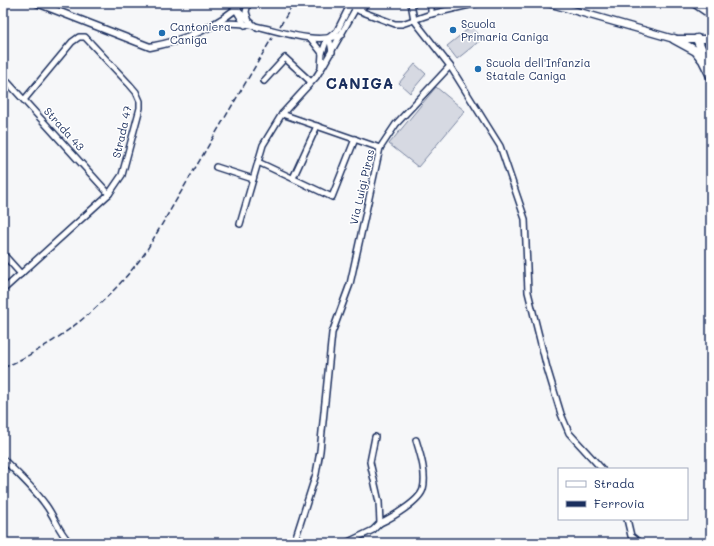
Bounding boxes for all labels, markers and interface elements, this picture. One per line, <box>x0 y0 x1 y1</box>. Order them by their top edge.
place label: Scuola Primaria Caniga <box>461 16 549 44</box>
place label: Cantoniera Caniga <box>170 19 231 47</box>
marker: Scuola Primaria Caniga <box>448 25 458 35</box>
marker: Cantoniera Caniga <box>157 28 167 38</box>
place label: Scuola dell'Infanzia Statale Caniga <box>486 55 591 83</box>
marker: Scuola dell'Infanzia Statale Caniga <box>473 64 483 74</box>
district label: CANIGA <box>326 73 394 93</box>
street label: Strada 43 <box>41 104 88 154</box>
street label: Strada 47 <box>108 104 135 160</box>
street label: Via Luigi Piras <box>346 148 377 226</box>
legend <box>558 468 688 520</box>
text: Strada <box>594 475 635 491</box>
text: Ferrovia <box>594 495 645 511</box>

